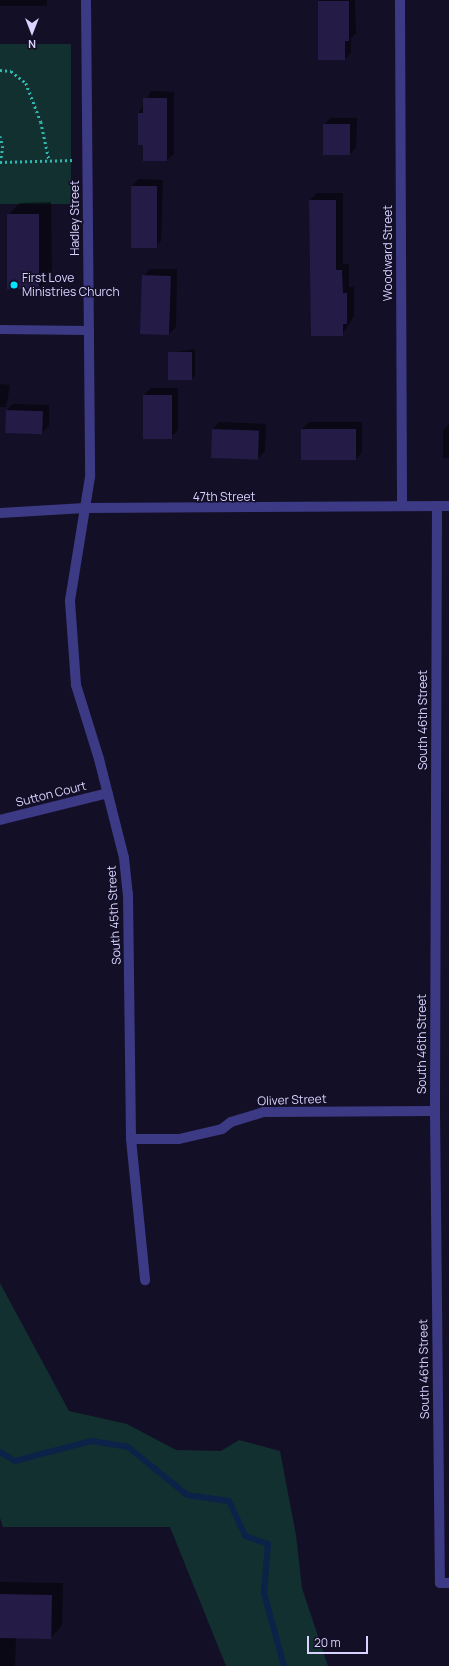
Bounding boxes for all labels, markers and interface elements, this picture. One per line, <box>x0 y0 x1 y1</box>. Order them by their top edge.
north arrow <box>12 12 52 52</box>
text: N <box>28 37 36 52</box>
street label: Hadley Street <box>68 180 82 256</box>
street label: Woodward Street <box>381 205 395 301</box>
place label: First Love Ministries Church <box>22 271 120 299</box>
marker: First Love Ministries Church <box>9 280 19 290</box>
street label: 47th Street <box>193 490 255 504</box>
street label: South 46th Street <box>416 670 430 770</box>
street label: Sutton Court <box>14 778 88 810</box>
street label: South 45th Street <box>104 865 124 965</box>
street label: South 46th Street <box>415 994 429 1094</box>
street label: Oliver Street <box>257 1092 327 1108</box>
street label: South 46th Street <box>416 1319 432 1419</box>
scale bar <box>309 1628 370 1654</box>
text: 20 m <box>314 1634 341 1651</box>

